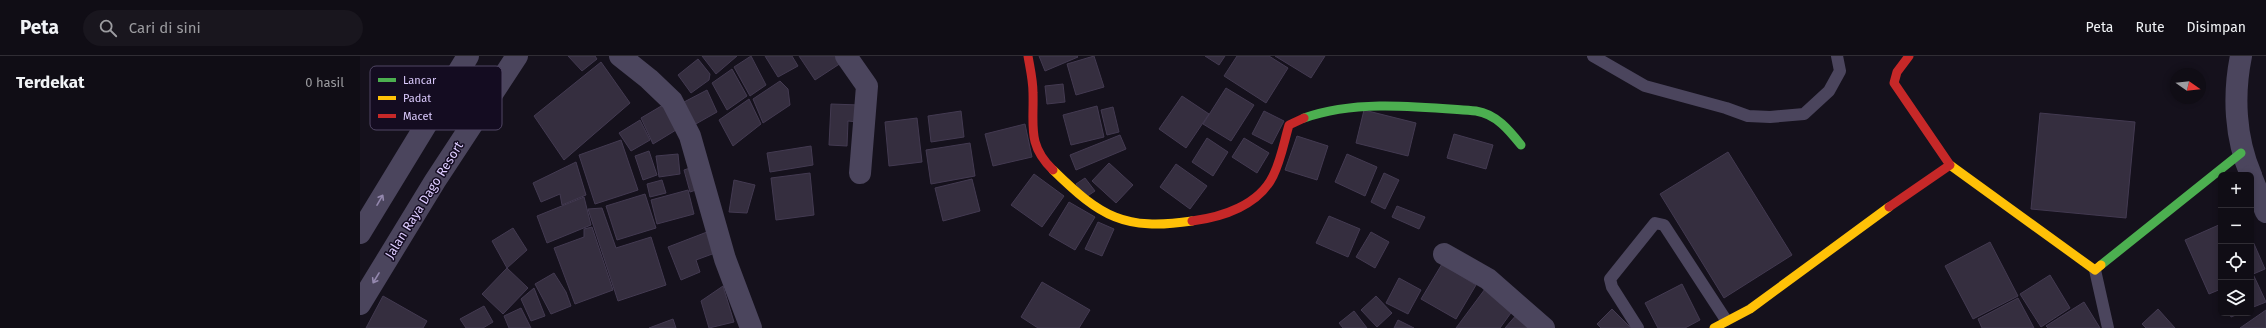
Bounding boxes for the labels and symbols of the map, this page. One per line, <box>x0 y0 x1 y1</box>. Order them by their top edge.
legend <box>370 66 502 130</box>
north arrow <box>2170 68 2206 104</box>
text: Lancar <box>403 74 437 87</box>
text: Padat <box>403 92 431 105</box>
text: Macet <box>403 110 433 123</box>
street label: Jalan Raya Dago Resort <box>382 139 466 261</box>
one-way arrow <box>376 194 384 206</box>
one-way arrow <box>371 272 379 284</box>

